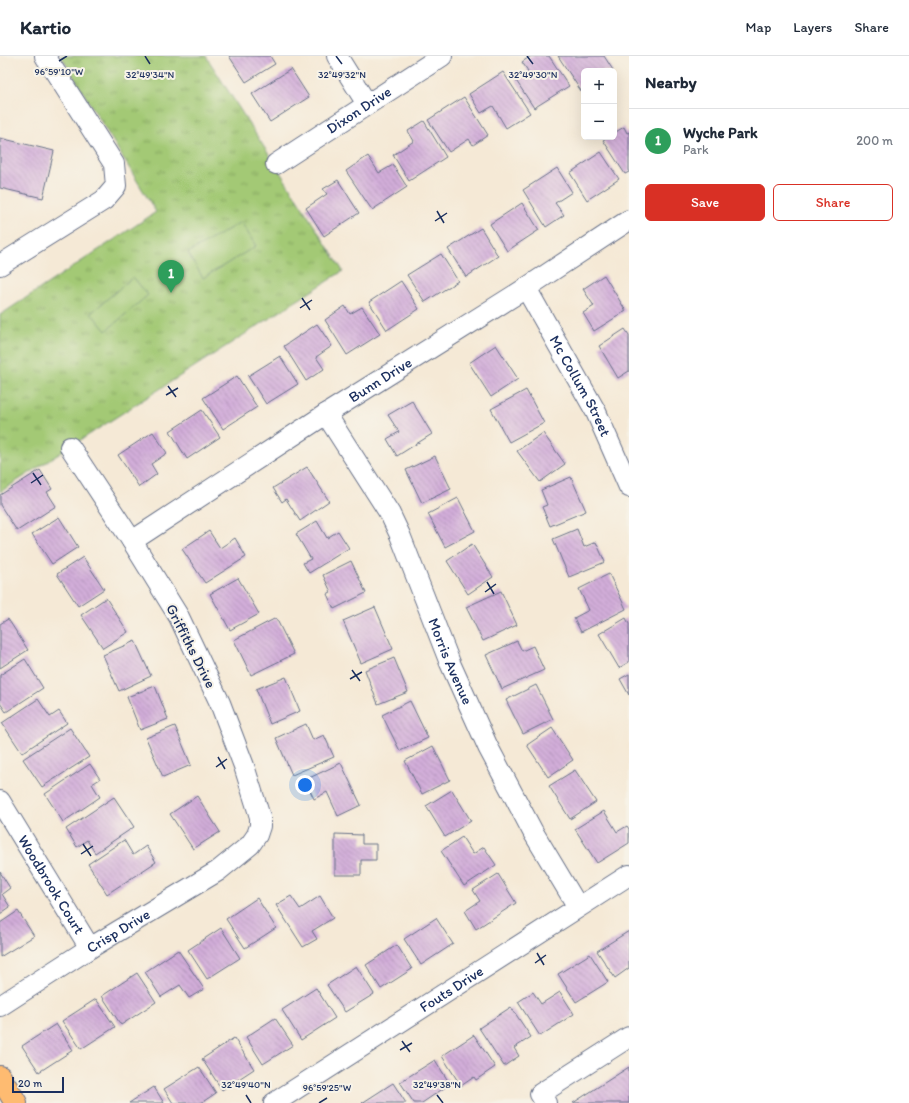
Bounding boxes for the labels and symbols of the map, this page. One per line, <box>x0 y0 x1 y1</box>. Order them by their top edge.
text: 96°59'10"W <box>35 65 84 78</box>
text: 32°49'34"N <box>126 68 175 81</box>
text: 32°49'32"N <box>318 68 366 81</box>
text: 32°49'30"N <box>509 68 558 81</box>
street label: Dixon Drive <box>323 82 395 138</box>
pin: 1 <box>158 260 184 293</box>
street label: Mc Collum Street <box>546 332 615 440</box>
street label: Bunn Drive <box>345 353 415 406</box>
street label: Griffiths Drive <box>162 601 220 691</box>
street label: Morris Avenue <box>424 616 477 707</box>
your location <box>295 775 315 795</box>
street label: Woodbrook Court <box>14 832 89 938</box>
street label: Crisp Drive <box>83 905 153 957</box>
street label: Fouts Drive <box>416 962 487 1016</box>
scale bar <box>12 1075 64 1094</box>
text: 32°49'40"N <box>221 1078 271 1091</box>
text: 32°49'38"N <box>413 1078 461 1091</box>
text: 96°59'25"W <box>303 1081 352 1094</box>

